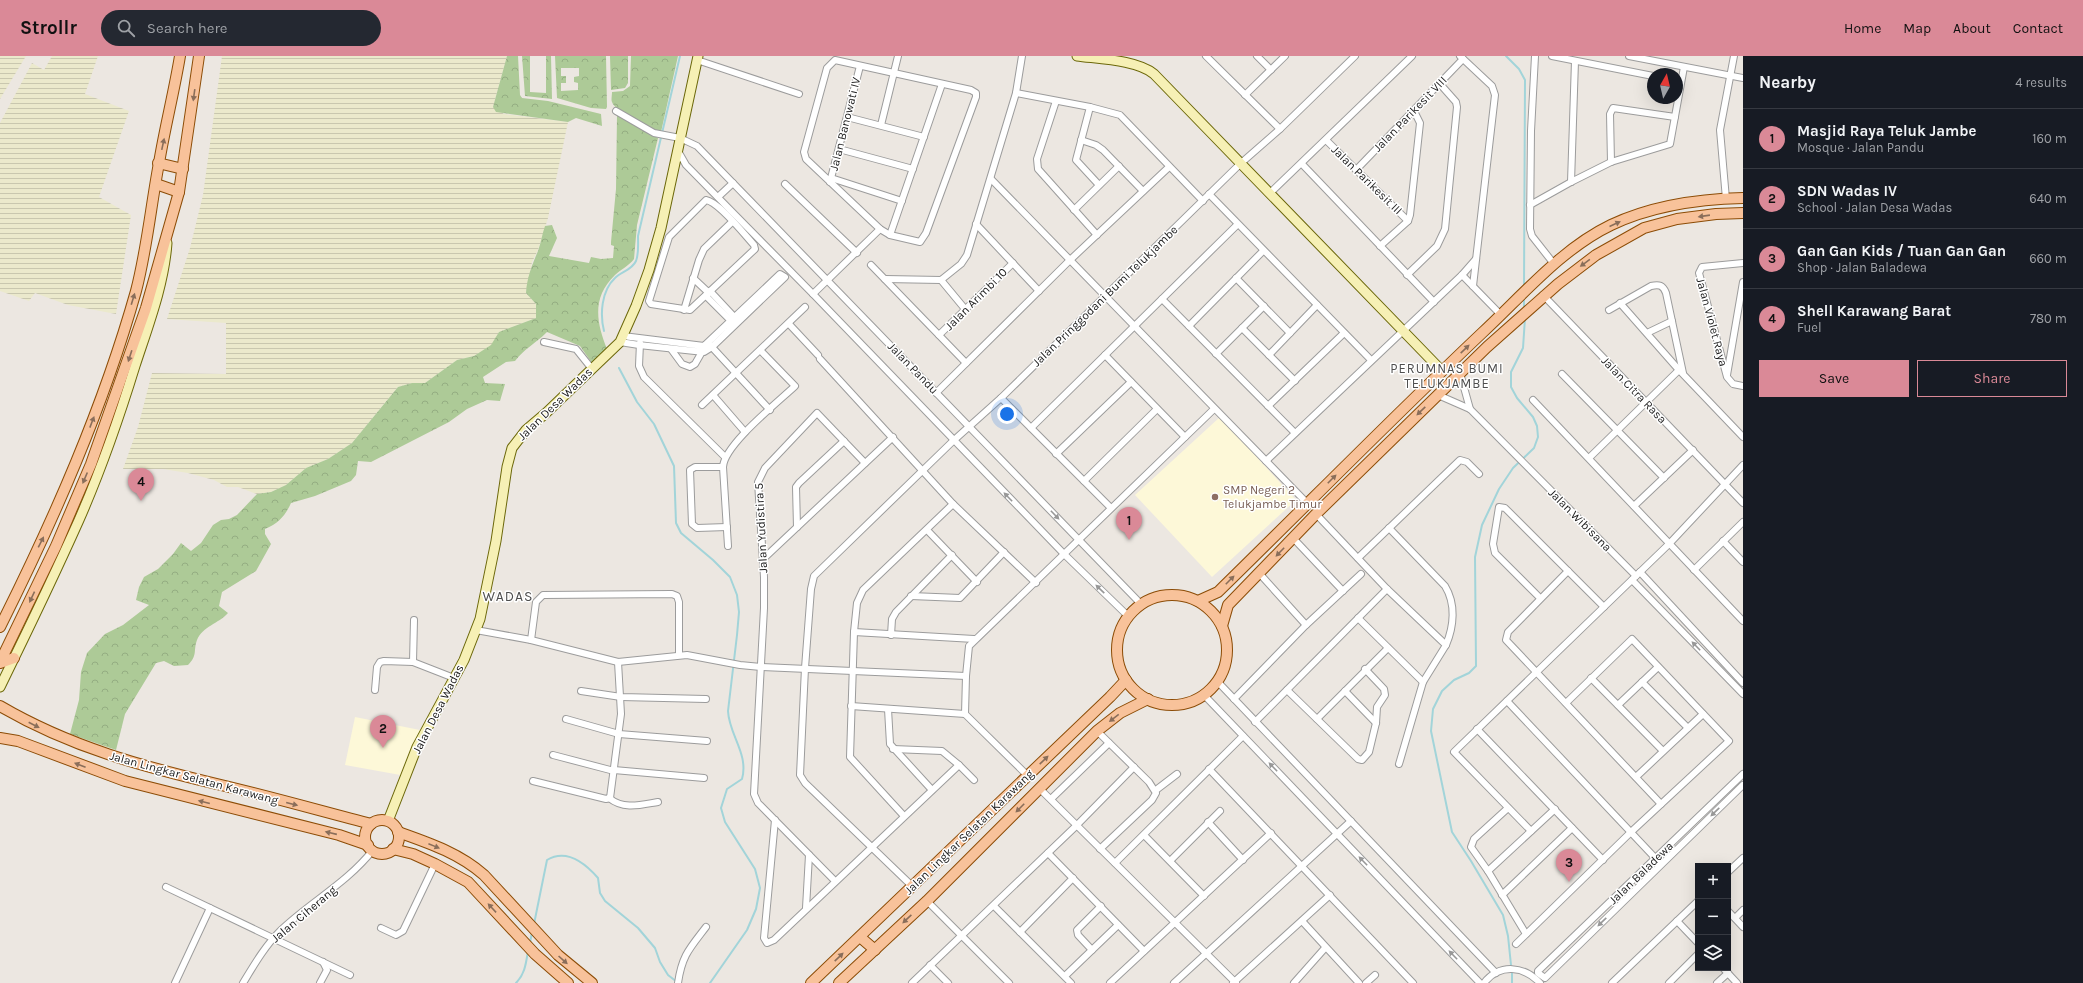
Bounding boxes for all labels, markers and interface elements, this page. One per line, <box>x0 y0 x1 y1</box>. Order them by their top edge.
search box <box>101 10 381 46</box>
text: Strollr <box>20 17 77 39</box>
icon: search <box>115 17 137 39</box>
text: Search here <box>147 19 228 37</box>
text: Home <box>1844 20 1881 37</box>
text: Map <box>1903 20 1931 37</box>
text: About <box>1953 20 1991 37</box>
text: Contact <box>2013 20 2063 37</box>
north arrow <box>1647 68 1683 104</box>
text: Nearby <box>1759 72 1816 92</box>
street label: Jalan Parikesit VIII <box>1370 73 1450 155</box>
text: 4 results <box>2015 75 2067 90</box>
street label: Jalan Banowati IV <box>827 76 863 172</box>
one-way arrow <box>191 89 197 101</box>
text: Masjid Raya Teluk Jambe <box>1797 122 1976 140</box>
text: 1 <box>1770 131 1774 146</box>
text: 160 m <box>2032 131 2067 146</box>
one-way arrow <box>160 138 166 150</box>
text: Mosque · Jalan Pandu <box>1797 140 1925 155</box>
street label: Jalan Parikesit III <box>1329 143 1405 217</box>
text: SDN Wadas IV <box>1797 182 1897 200</box>
text: 2 <box>1768 191 1776 206</box>
text: 640 m <box>2029 191 2067 206</box>
text: School · Jalan Desa Wadas <box>1797 200 1952 215</box>
one-way arrow <box>1698 213 1710 219</box>
one-way arrow <box>1609 221 1620 227</box>
street label: Jalan Pringgodani Bumi Telukjambe <box>1029 223 1181 369</box>
text: Gan Gan Kids / Tuan Gan Gan <box>1797 242 2006 260</box>
text: 3 <box>1768 251 1776 266</box>
text: 660 m <box>2029 251 2067 266</box>
one-way arrow <box>1580 259 1590 267</box>
text: Shop · Jalan Baladewa <box>1797 260 1927 275</box>
street label: Jalan Arimbi 10 <box>942 265 1010 333</box>
street label: Jalan Violet Raya <box>1693 276 1731 368</box>
one-way arrow <box>130 292 136 304</box>
text: Shell Karawang Barat <box>1797 302 1951 320</box>
text: 4 <box>1768 311 1776 326</box>
text: 780 m <box>2030 311 2067 326</box>
text: Fuel <box>1797 320 1822 335</box>
street label: Jalan Pandu <box>885 339 941 397</box>
one-way arrow <box>1460 344 1470 354</box>
one-way arrow <box>127 351 133 363</box>
street label: Jalan Citra Rasa <box>1599 354 1669 426</box>
button: Save <box>1759 360 1909 397</box>
button: Share <box>1917 360 2067 397</box>
district label: PERUMNAS BUMI TELUKJAMBE <box>1390 361 1504 391</box>
street label: Jalan Desa Wadas <box>515 365 595 443</box>
your location <box>997 404 1017 424</box>
one-way arrow <box>1416 406 1426 415</box>
one-way arrow <box>89 415 95 427</box>
pin: 4 <box>128 468 154 501</box>
one-way arrow <box>82 473 88 484</box>
one-way arrow <box>1327 474 1337 484</box>
street label: Jalan Yudistira 5 <box>752 482 770 573</box>
place label: SMP Negeri 2 Telukjambe Timur <box>1223 483 1322 511</box>
street label: Jalan Wibisana <box>1546 486 1614 554</box>
one-way arrow <box>1003 492 1013 502</box>
marker: SMP Negeri 2 Telukjambe Timur <box>1210 492 1220 502</box>
pin: 1 <box>1116 507 1142 540</box>
one-way arrow <box>1051 510 1060 520</box>
one-way arrow <box>38 536 44 547</box>
one-way arrow <box>1275 547 1285 557</box>
one-way arrow <box>1225 575 1235 585</box>
one-way arrow <box>1095 584 1105 594</box>
district label: WADAS <box>483 588 533 605</box>
one-way arrow <box>29 591 35 603</box>
one-way arrow <box>1691 641 1701 651</box>
street label: Jalan Desa Wadas <box>409 662 467 756</box>
one-way arrow <box>1108 714 1119 722</box>
pin: 2 <box>370 715 396 748</box>
one-way arrow <box>28 722 40 728</box>
street label: Jalan Lingkar Selatan Karawang <box>108 749 280 807</box>
one-way arrow <box>1039 755 1049 765</box>
one-way arrow <box>74 761 86 767</box>
one-way arrow <box>1268 762 1278 772</box>
street label: Jalan Lingkar Selatan Karawang <box>902 766 1037 897</box>
one-way arrow <box>198 799 211 805</box>
one-way arrow <box>286 801 298 807</box>
one-way arrow <box>1015 803 1025 813</box>
one-way arrow <box>1710 807 1720 817</box>
one-way arrow <box>325 830 337 836</box>
street label: Jalan Baladewa <box>1606 839 1676 907</box>
one-way arrow <box>429 843 441 849</box>
pin: 3 <box>1556 849 1582 882</box>
one-way arrow <box>1358 856 1368 866</box>
map controls <box>1695 863 1731 971</box>
button: + <box>1695 863 1731 899</box>
street label: Jalan Ciherang <box>269 883 340 945</box>
button: − <box>1695 899 1731 935</box>
one-way arrow <box>487 903 497 913</box>
one-way arrow <box>903 914 912 923</box>
one-way arrow <box>1597 917 1607 927</box>
button: layers <box>1695 935 1731 971</box>
one-way arrow <box>1448 950 1458 960</box>
one-way arrow <box>834 952 844 962</box>
one-way arrow <box>558 955 568 964</box>

